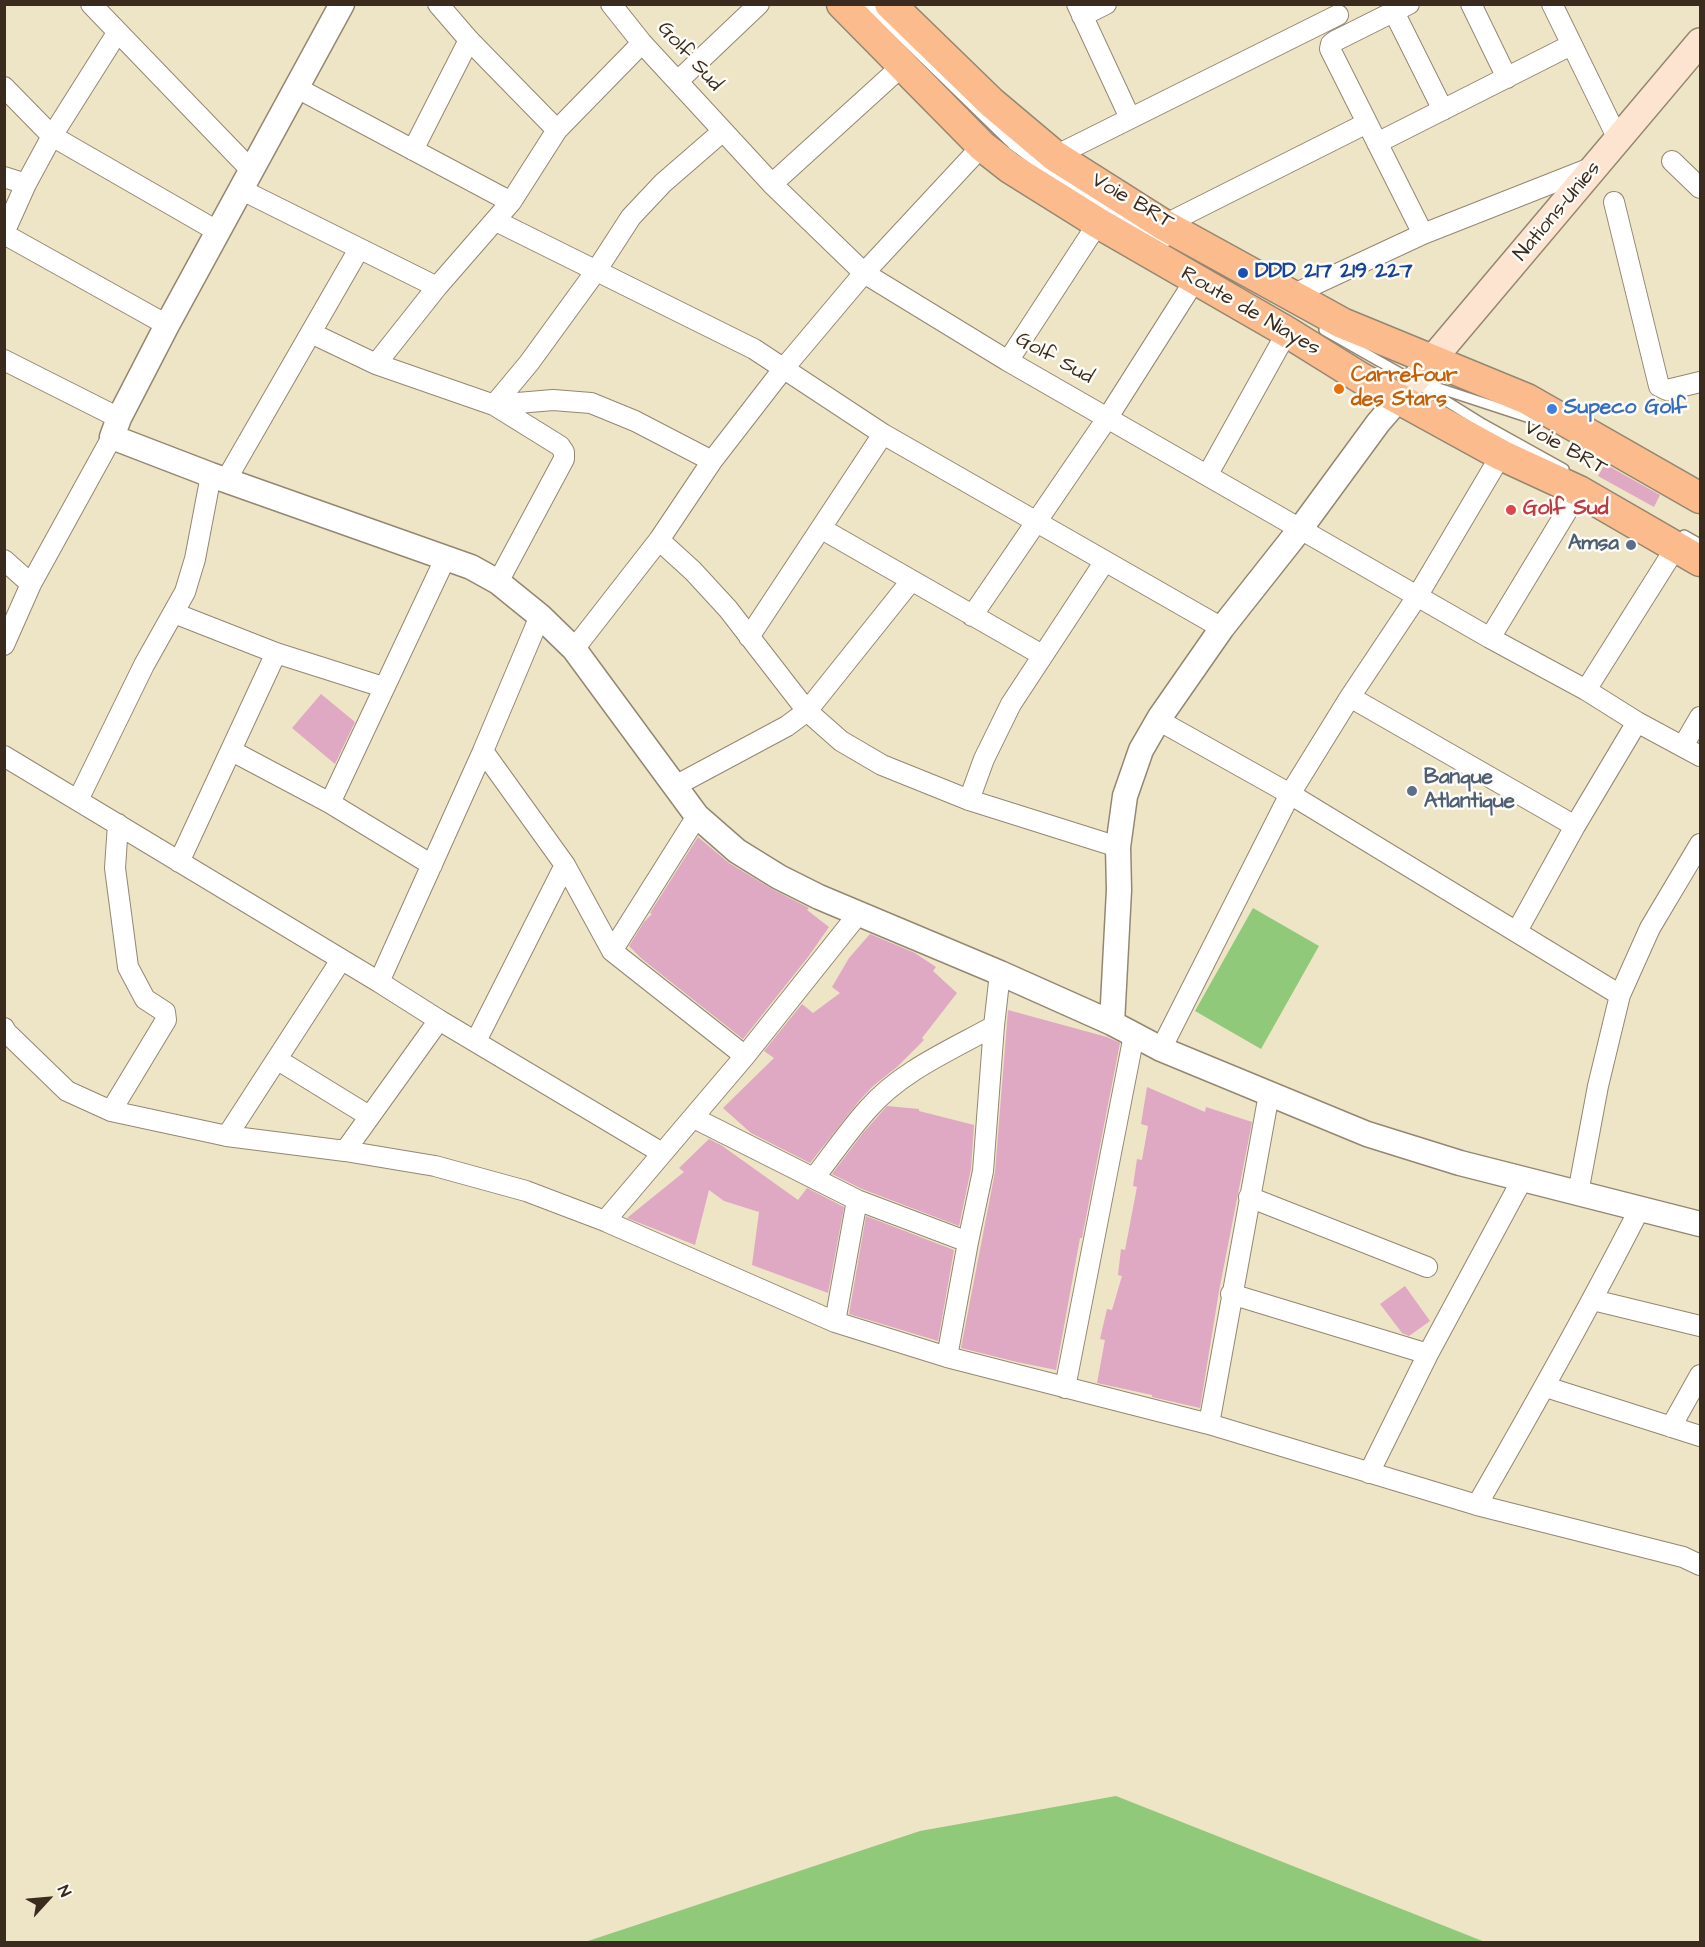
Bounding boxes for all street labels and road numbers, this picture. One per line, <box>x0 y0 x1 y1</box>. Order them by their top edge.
street label: Golf Sud <box>651 17 727 97</box>
street label: Nations-Unies <box>1509 157 1607 267</box>
street label: Voie BRT <box>1086 168 1178 236</box>
street label: Route de Niayes <box>1176 262 1324 362</box>
street label: Golf Sud <box>1011 327 1097 391</box>
street label: Voie BRT <box>1519 416 1611 482</box>

